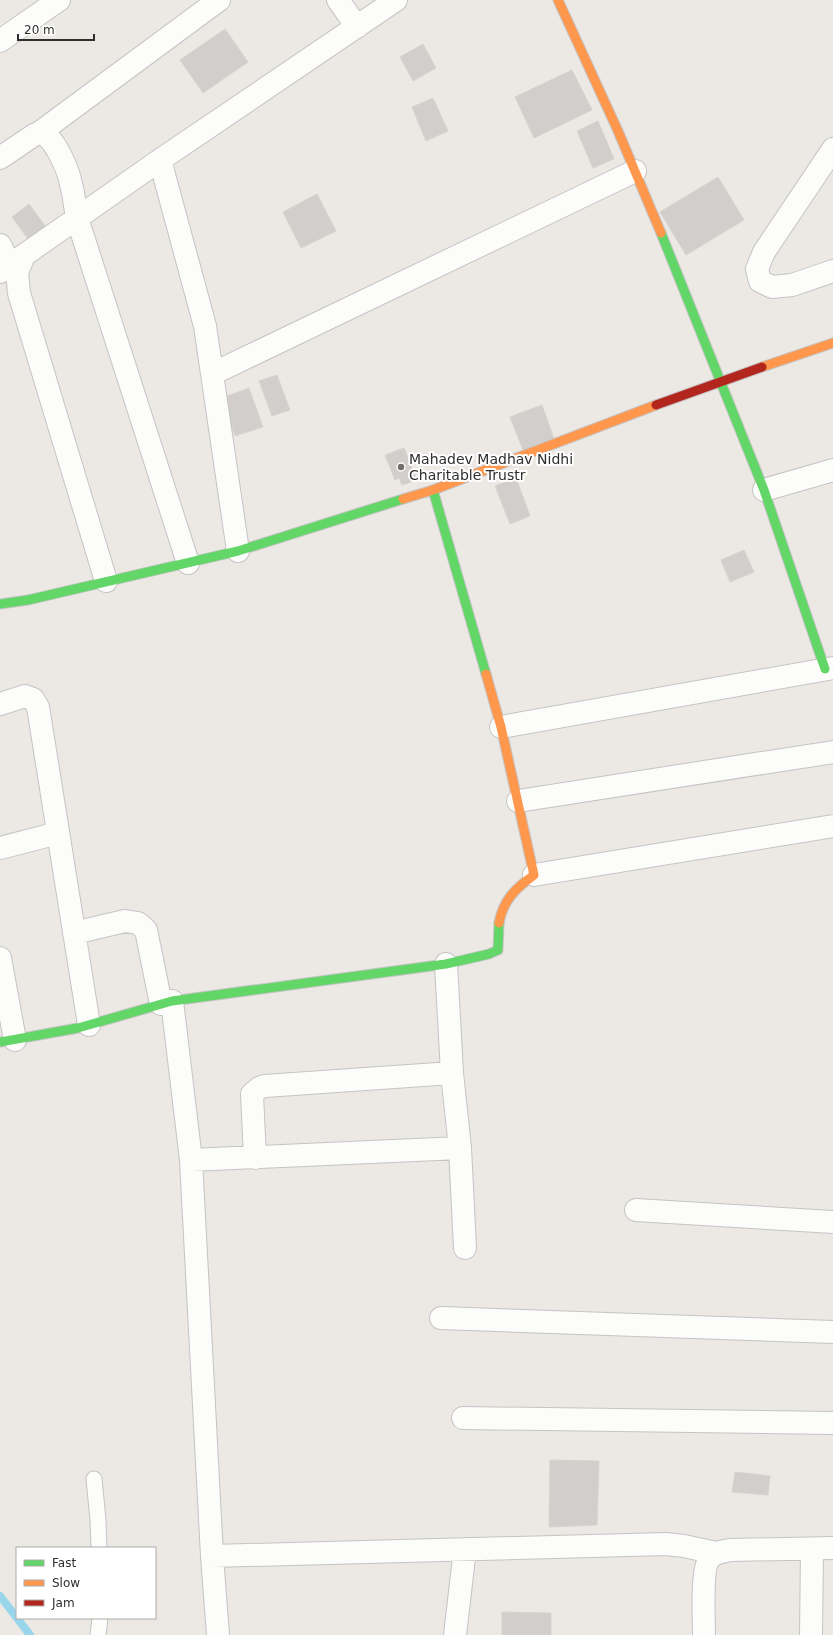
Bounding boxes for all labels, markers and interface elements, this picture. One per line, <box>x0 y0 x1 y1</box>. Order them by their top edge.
scale bar <box>18 16 94 42</box>
text: 20 m <box>24 23 55 37</box>
place label: Mahadev Madhav Nidhi Charitable Trustr <box>409 451 573 483</box>
marker: Mahadev Madhav Nidhi Charitable Trustr <box>396 462 406 472</box>
legend <box>16 1547 156 1619</box>
text: Fast <box>52 1556 76 1570</box>
text: Slow <box>52 1576 80 1590</box>
text: Jam <box>51 1596 75 1610</box>

